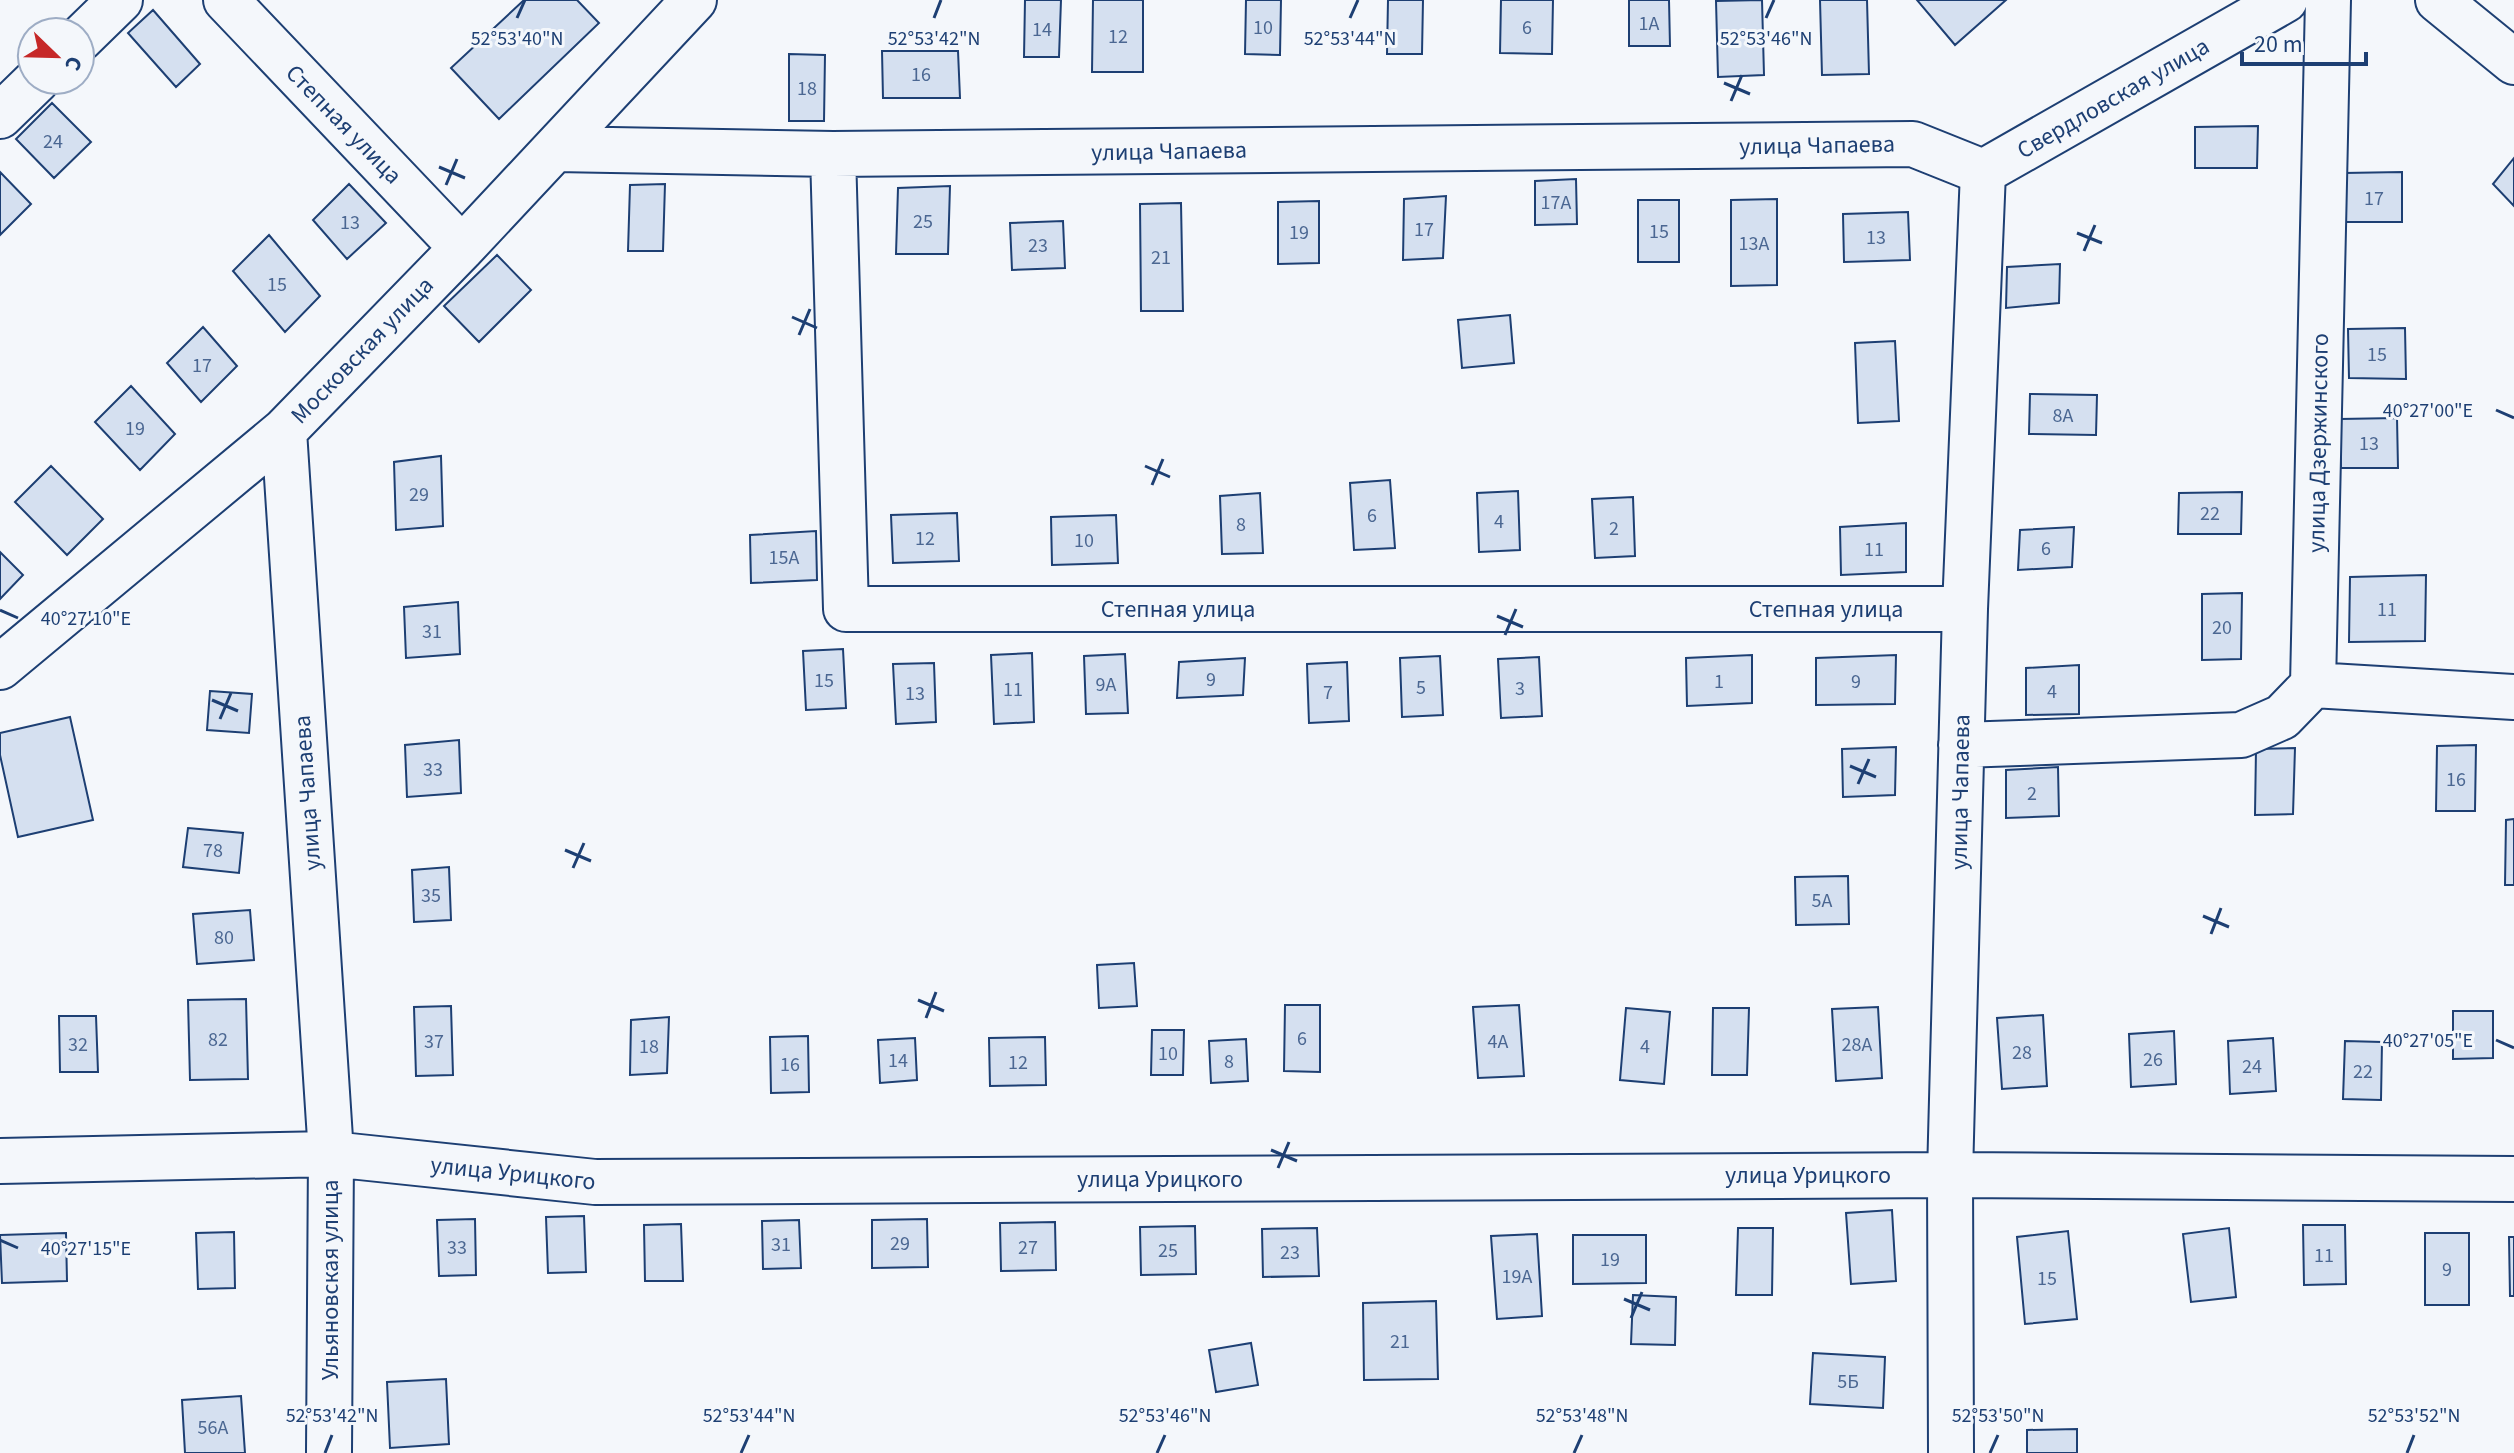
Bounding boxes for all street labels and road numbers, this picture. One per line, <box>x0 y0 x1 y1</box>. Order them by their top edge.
street label: Свердловская улица <box>2011 29 2216 168</box>
street label: Степная улица <box>277 57 410 192</box>
street label: улица Чапаева <box>1739 127 1895 164</box>
street label: улица Чапаева <box>1091 133 1247 170</box>
street label: Московская улица <box>283 269 442 432</box>
street label: улица Дзержинского <box>2299 333 2338 553</box>
street label: Степная улица <box>1101 592 1255 627</box>
street label: Степная улица <box>1749 592 1903 627</box>
street label: улица Чапаева <box>285 714 330 872</box>
street label: улица Чапаева <box>1942 714 1979 870</box>
street label: улица Урицкого <box>429 1147 597 1200</box>
street label: улица Урицкого <box>1725 1158 1891 1193</box>
street label: улица Урицкого <box>1077 1162 1243 1197</box>
street label: Ульяновская улица <box>313 1180 348 1380</box>

